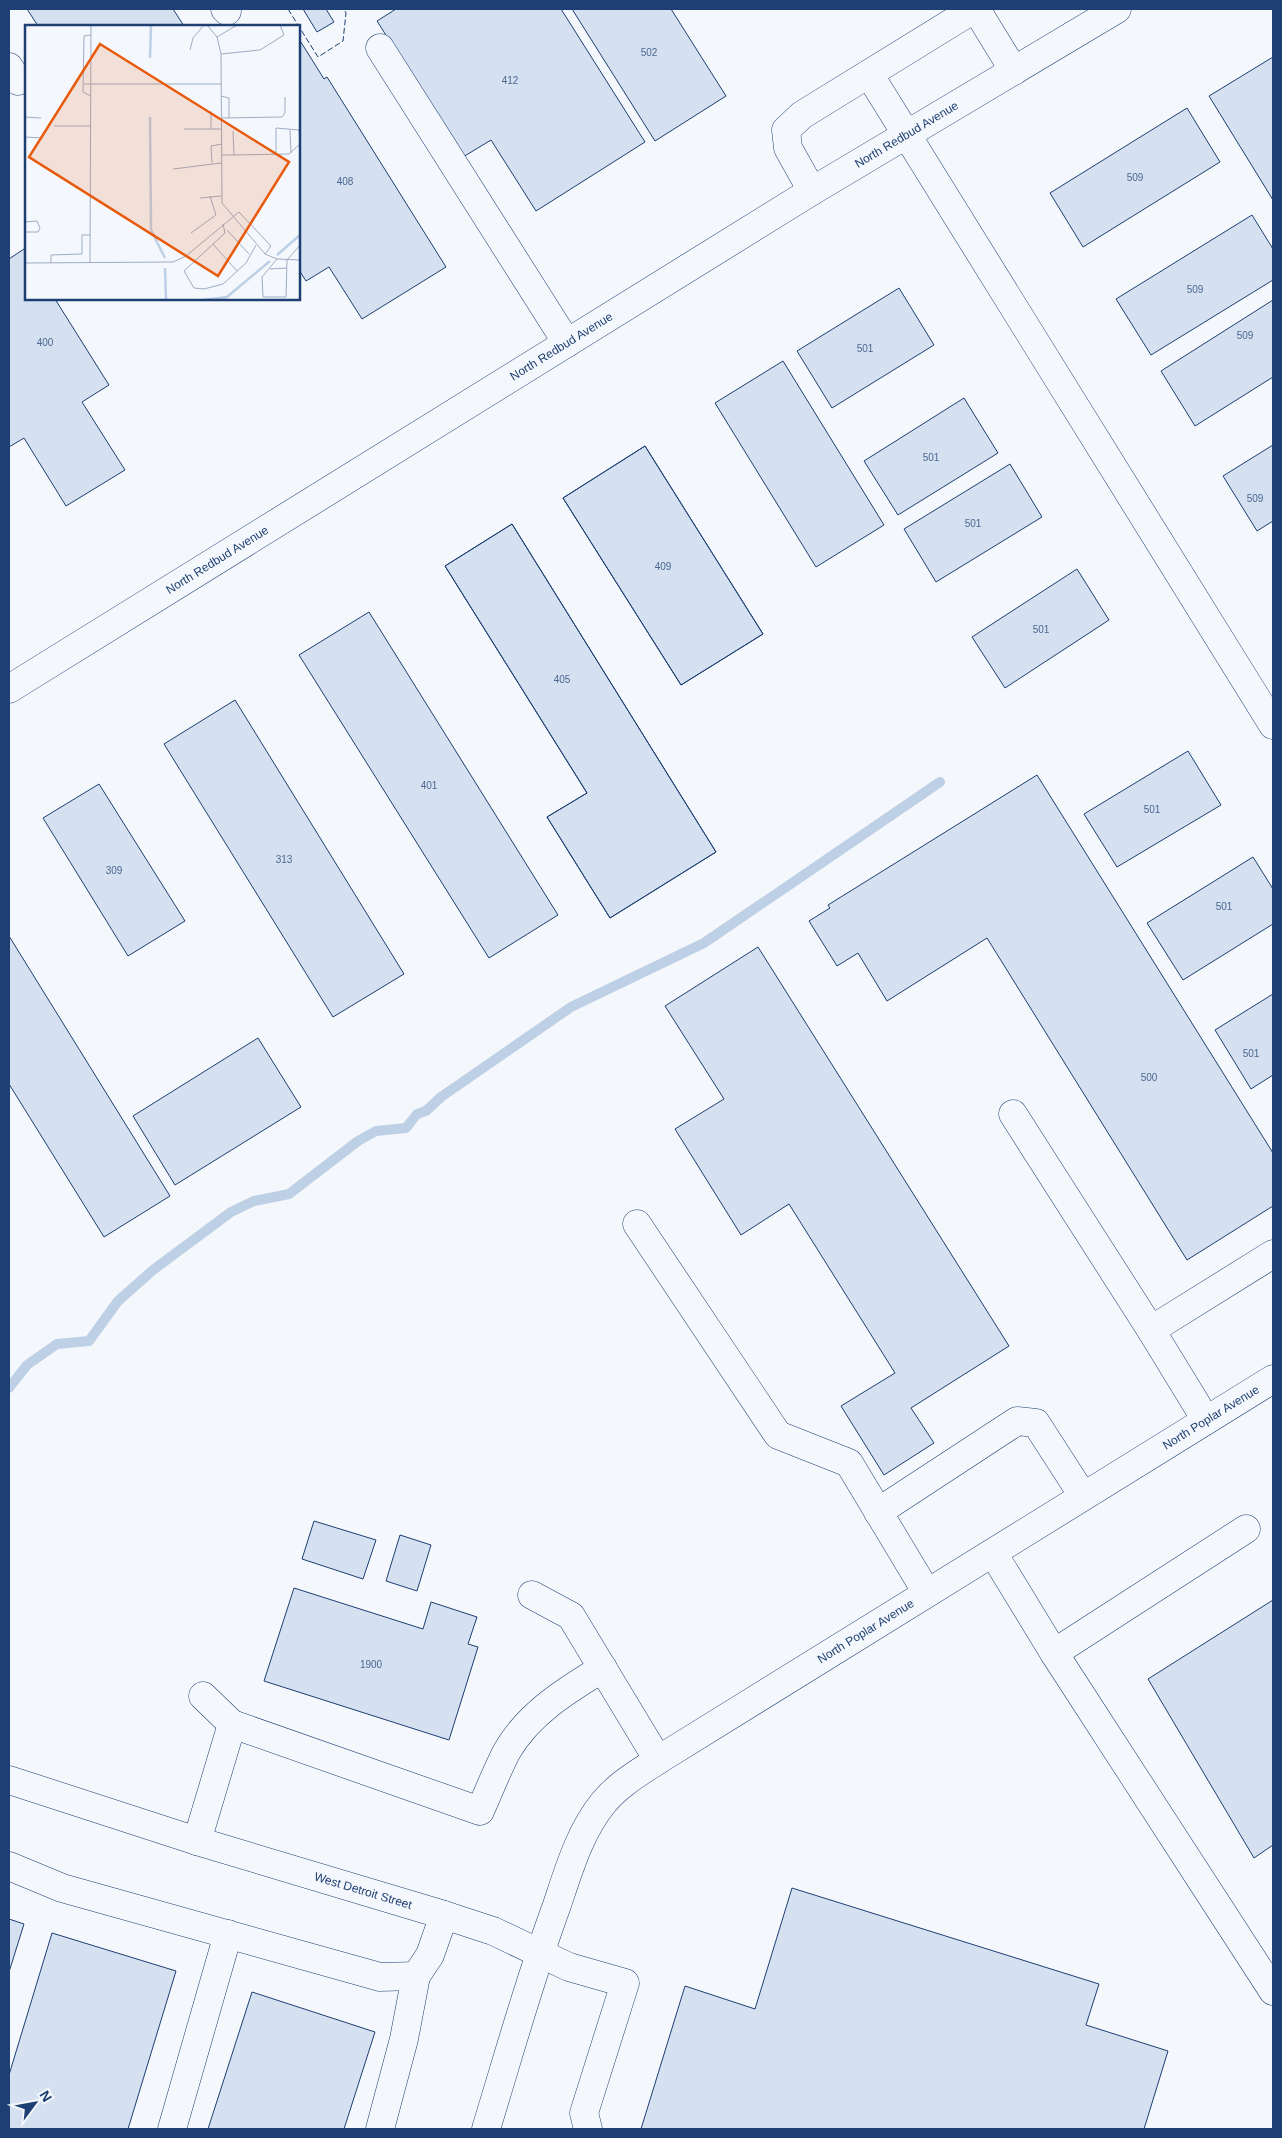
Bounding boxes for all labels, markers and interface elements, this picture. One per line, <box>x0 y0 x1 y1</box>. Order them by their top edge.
inset map <box>25 25 300 300</box>
house number: 502 <box>641 47 658 58</box>
house number: 412 <box>502 75 519 86</box>
street label: North Redbud Avenue <box>852 98 961 171</box>
house number: 509 <box>1127 172 1144 183</box>
house number: 408 <box>337 176 354 187</box>
house number: 509 <box>1187 284 1204 295</box>
street label: North Redbud Avenue <box>508 309 616 383</box>
house number: 509 <box>1237 330 1254 341</box>
house number: 400 <box>37 337 54 348</box>
house number: 501 <box>857 343 874 354</box>
house number: 501 <box>923 452 940 463</box>
house number: 509 <box>1247 493 1264 504</box>
house number: 501 <box>965 518 982 529</box>
street label: North Redbud Avenue <box>163 523 271 597</box>
house number: 409 <box>655 561 672 572</box>
house number: 501 <box>1033 624 1050 635</box>
house number: 405 <box>554 674 571 685</box>
house number: 401 <box>421 780 438 791</box>
house number: 501 <box>1144 804 1161 815</box>
house number: 313 <box>276 854 293 865</box>
house number: 309 <box>106 865 123 876</box>
house number: 501 <box>1216 901 1233 912</box>
house number: 501 <box>1243 1048 1260 1059</box>
house number: 500 <box>1141 1072 1158 1083</box>
street label: North Poplar Avenue <box>1160 1382 1262 1453</box>
street label: North Poplar Avenue <box>815 1596 917 1666</box>
house number: 1900 <box>360 1659 383 1670</box>
street label: West Detroit Street <box>313 1870 414 1912</box>
north arrow <box>10 2078 60 2128</box>
text: N <box>37 2088 55 2105</box>

